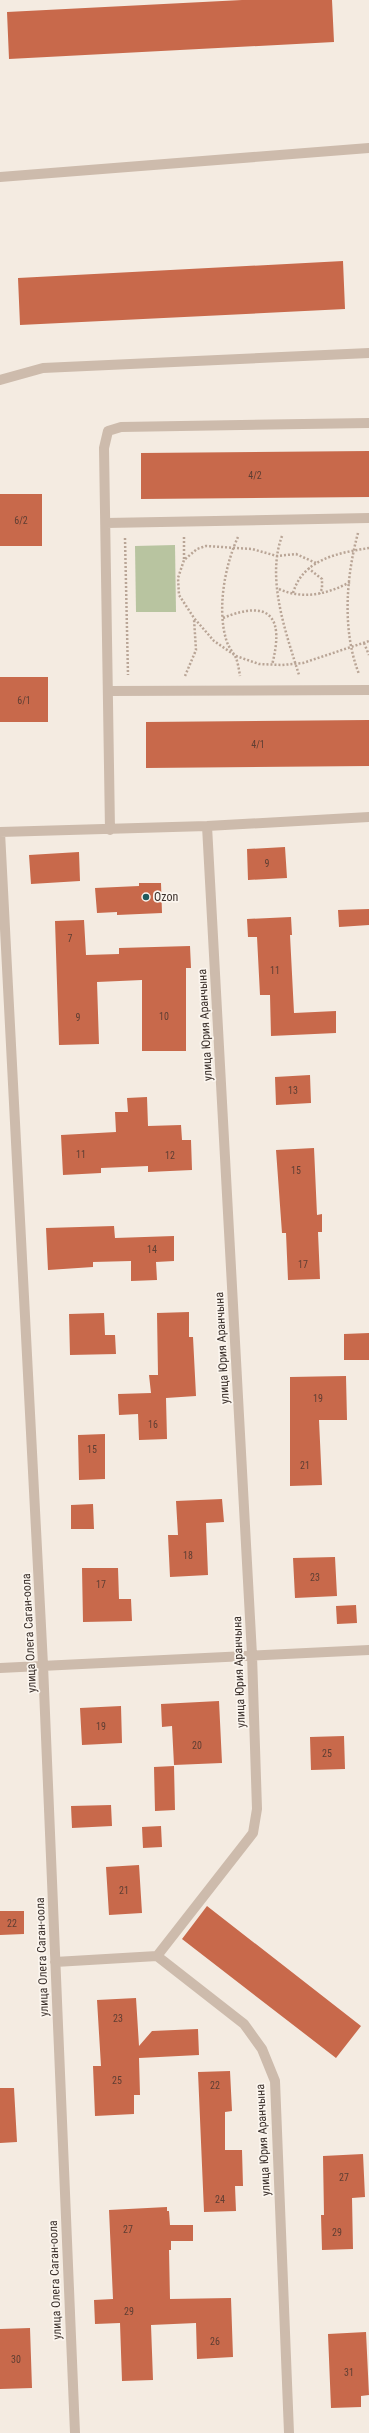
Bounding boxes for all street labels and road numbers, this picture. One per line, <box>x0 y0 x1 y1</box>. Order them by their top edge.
street label: улица Юрия Аранчына <box>195 968 215 1081</box>
street label: улица Юрия Аранчына <box>212 1291 232 1404</box>
street label: улица Олега Саган-оола <box>19 1573 39 1693</box>
street label: улица Юрия Аранчына <box>230 1616 248 1728</box>
street label: улица Олега Саган-оола <box>33 1897 51 2017</box>
street label: улица Юрия Аранчына <box>253 2083 273 2196</box>
street label: улица Олега Саган-оола <box>46 2220 64 2340</box>

